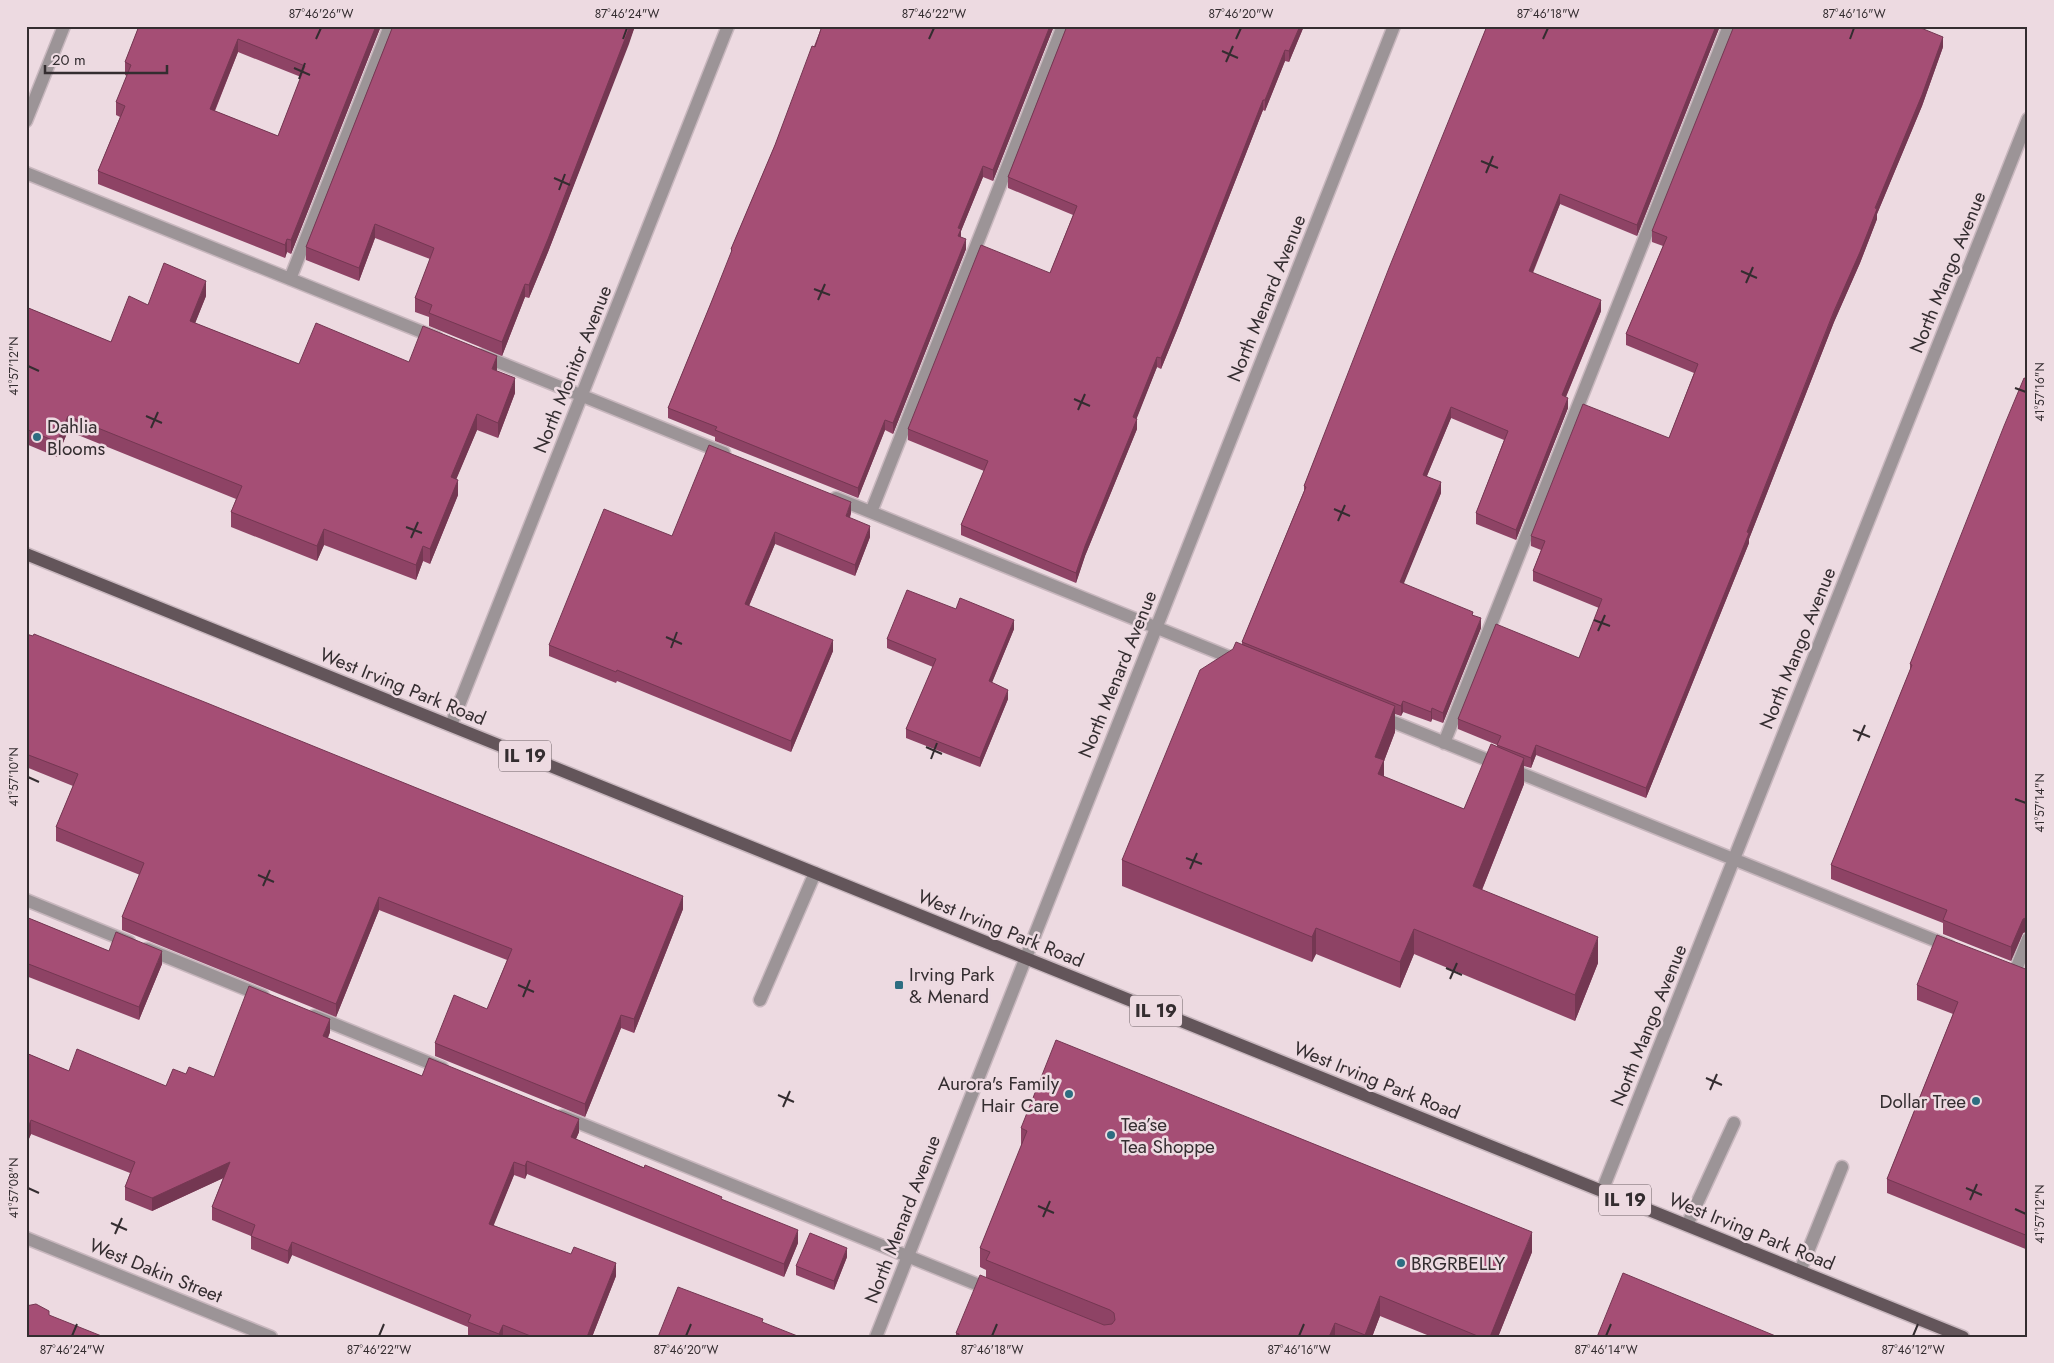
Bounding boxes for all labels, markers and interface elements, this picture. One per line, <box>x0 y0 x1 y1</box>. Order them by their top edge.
text: 87°46'26"W <box>289 5 353 23</box>
text: 87°46'24"W <box>595 5 659 23</box>
text: 87°46'22"W <box>902 5 966 23</box>
text: 87°46'20"W <box>1209 5 1274 23</box>
text: 87°46'18"W <box>1517 5 1579 23</box>
text: 87°46'16"W <box>1822 5 1886 23</box>
scale bar <box>45 42 168 74</box>
text: 20 m <box>52 49 86 71</box>
street label: North Mango Avenue <box>1903 187 1992 357</box>
street label: North Menard Avenue <box>1221 210 1312 386</box>
street label: North Monitor Avenue <box>526 281 619 457</box>
text: 41°57'12"N <box>5 336 23 396</box>
text: 41°57'16"N <box>2031 362 2049 422</box>
place label: Dahlia Blooms <box>47 413 106 462</box>
marker: Dahlia Blooms <box>31 431 43 443</box>
street label: North Mango Avenue <box>1753 563 1842 733</box>
street label: North Menard Avenue <box>1072 586 1163 762</box>
street label: West Irving Park Road <box>316 641 490 732</box>
road number: IL 19 <box>499 740 551 771</box>
text: 41°57'10"N <box>5 747 23 807</box>
text: 41°57'14"N <box>2031 773 2049 833</box>
street label: West Irving Park Road <box>914 883 1088 974</box>
street label: North Mango Avenue <box>1604 940 1693 1110</box>
place label: Irving Park & Menard <box>909 961 995 1010</box>
marker: Irving Park & Menard <box>893 979 905 991</box>
road number: IL 19 <box>1130 996 1182 1026</box>
street label: West Irving Park Road <box>1290 1035 1464 1126</box>
place label: Aurora's Family Hair Care <box>938 1070 1060 1119</box>
marker: Aurora's Family Hair Care <box>1063 1088 1075 1100</box>
place label: Dollar Tree <box>1879 1088 1966 1115</box>
marker: Dollar Tree <box>1970 1095 1982 1107</box>
place label: Tea’se Tea Shoppe <box>1121 1111 1215 1160</box>
marker: Tea’se Tea Shoppe <box>1105 1129 1117 1141</box>
street label: North Menard Avenue <box>858 1131 947 1307</box>
text: 41°57'08"N <box>5 1158 23 1218</box>
road number: IL 19 <box>1599 1184 1651 1216</box>
text: 41°57'12"N <box>2031 1184 2049 1244</box>
street label: West Irving Park Road <box>1665 1186 1839 1277</box>
street label: West Dakin Street <box>85 1231 227 1310</box>
place label: BRGRBELLY <box>1411 1250 1505 1277</box>
marker: BRGRBELLY <box>1395 1257 1407 1269</box>
text: 87°46'24"W <box>40 1341 104 1359</box>
text: 87°46'22"W <box>347 1341 411 1359</box>
text: 87°46'20"W <box>654 1341 719 1359</box>
text: 87°46'18"W <box>961 1341 1023 1359</box>
text: 87°46'16"W <box>1267 1341 1331 1359</box>
text: 87°46'14"W <box>1574 1341 1638 1359</box>
text: 87°46'12"W <box>1881 1341 1945 1359</box>

